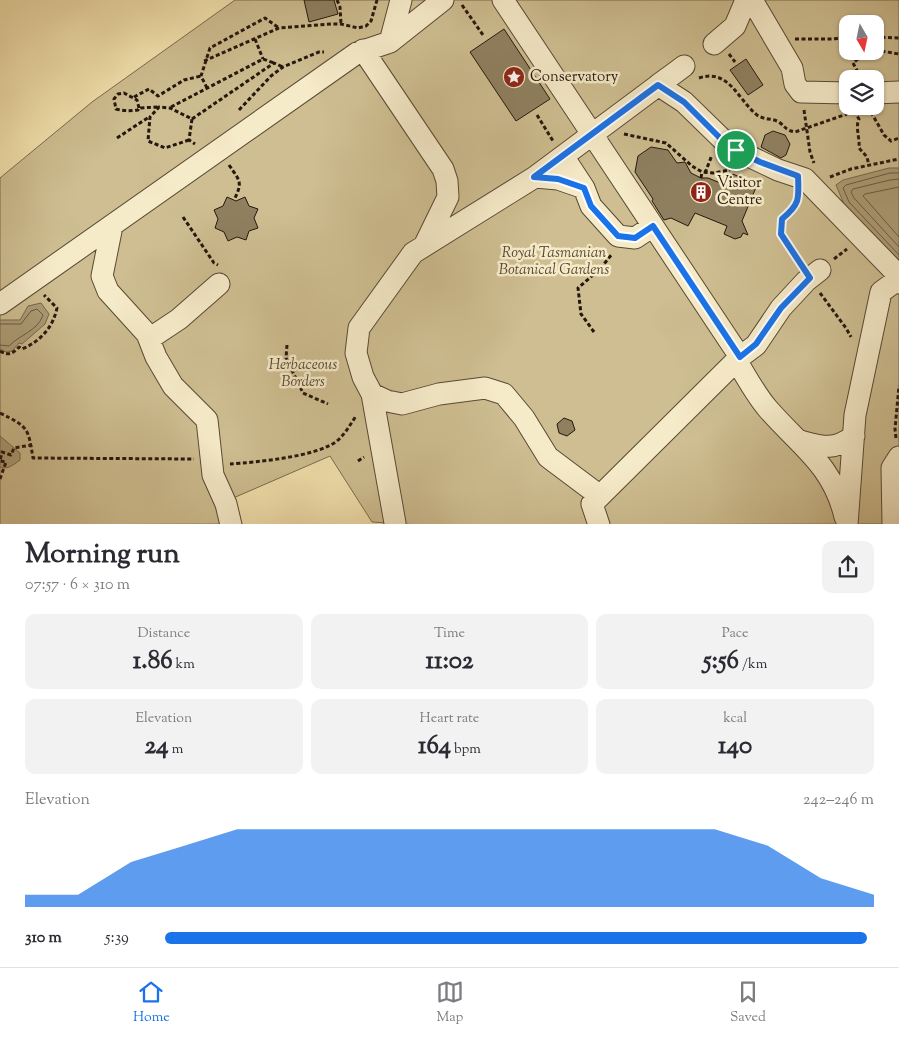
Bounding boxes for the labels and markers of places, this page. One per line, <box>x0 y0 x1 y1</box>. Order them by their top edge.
place icon: Conservatory <box>502 65 526 89</box>
place label: Conservatory <box>530 67 619 88</box>
pin <box>715 129 757 171</box>
place label: Visitor Centre <box>717 173 762 211</box>
building icon: Visitor Centre <box>689 180 713 204</box>

